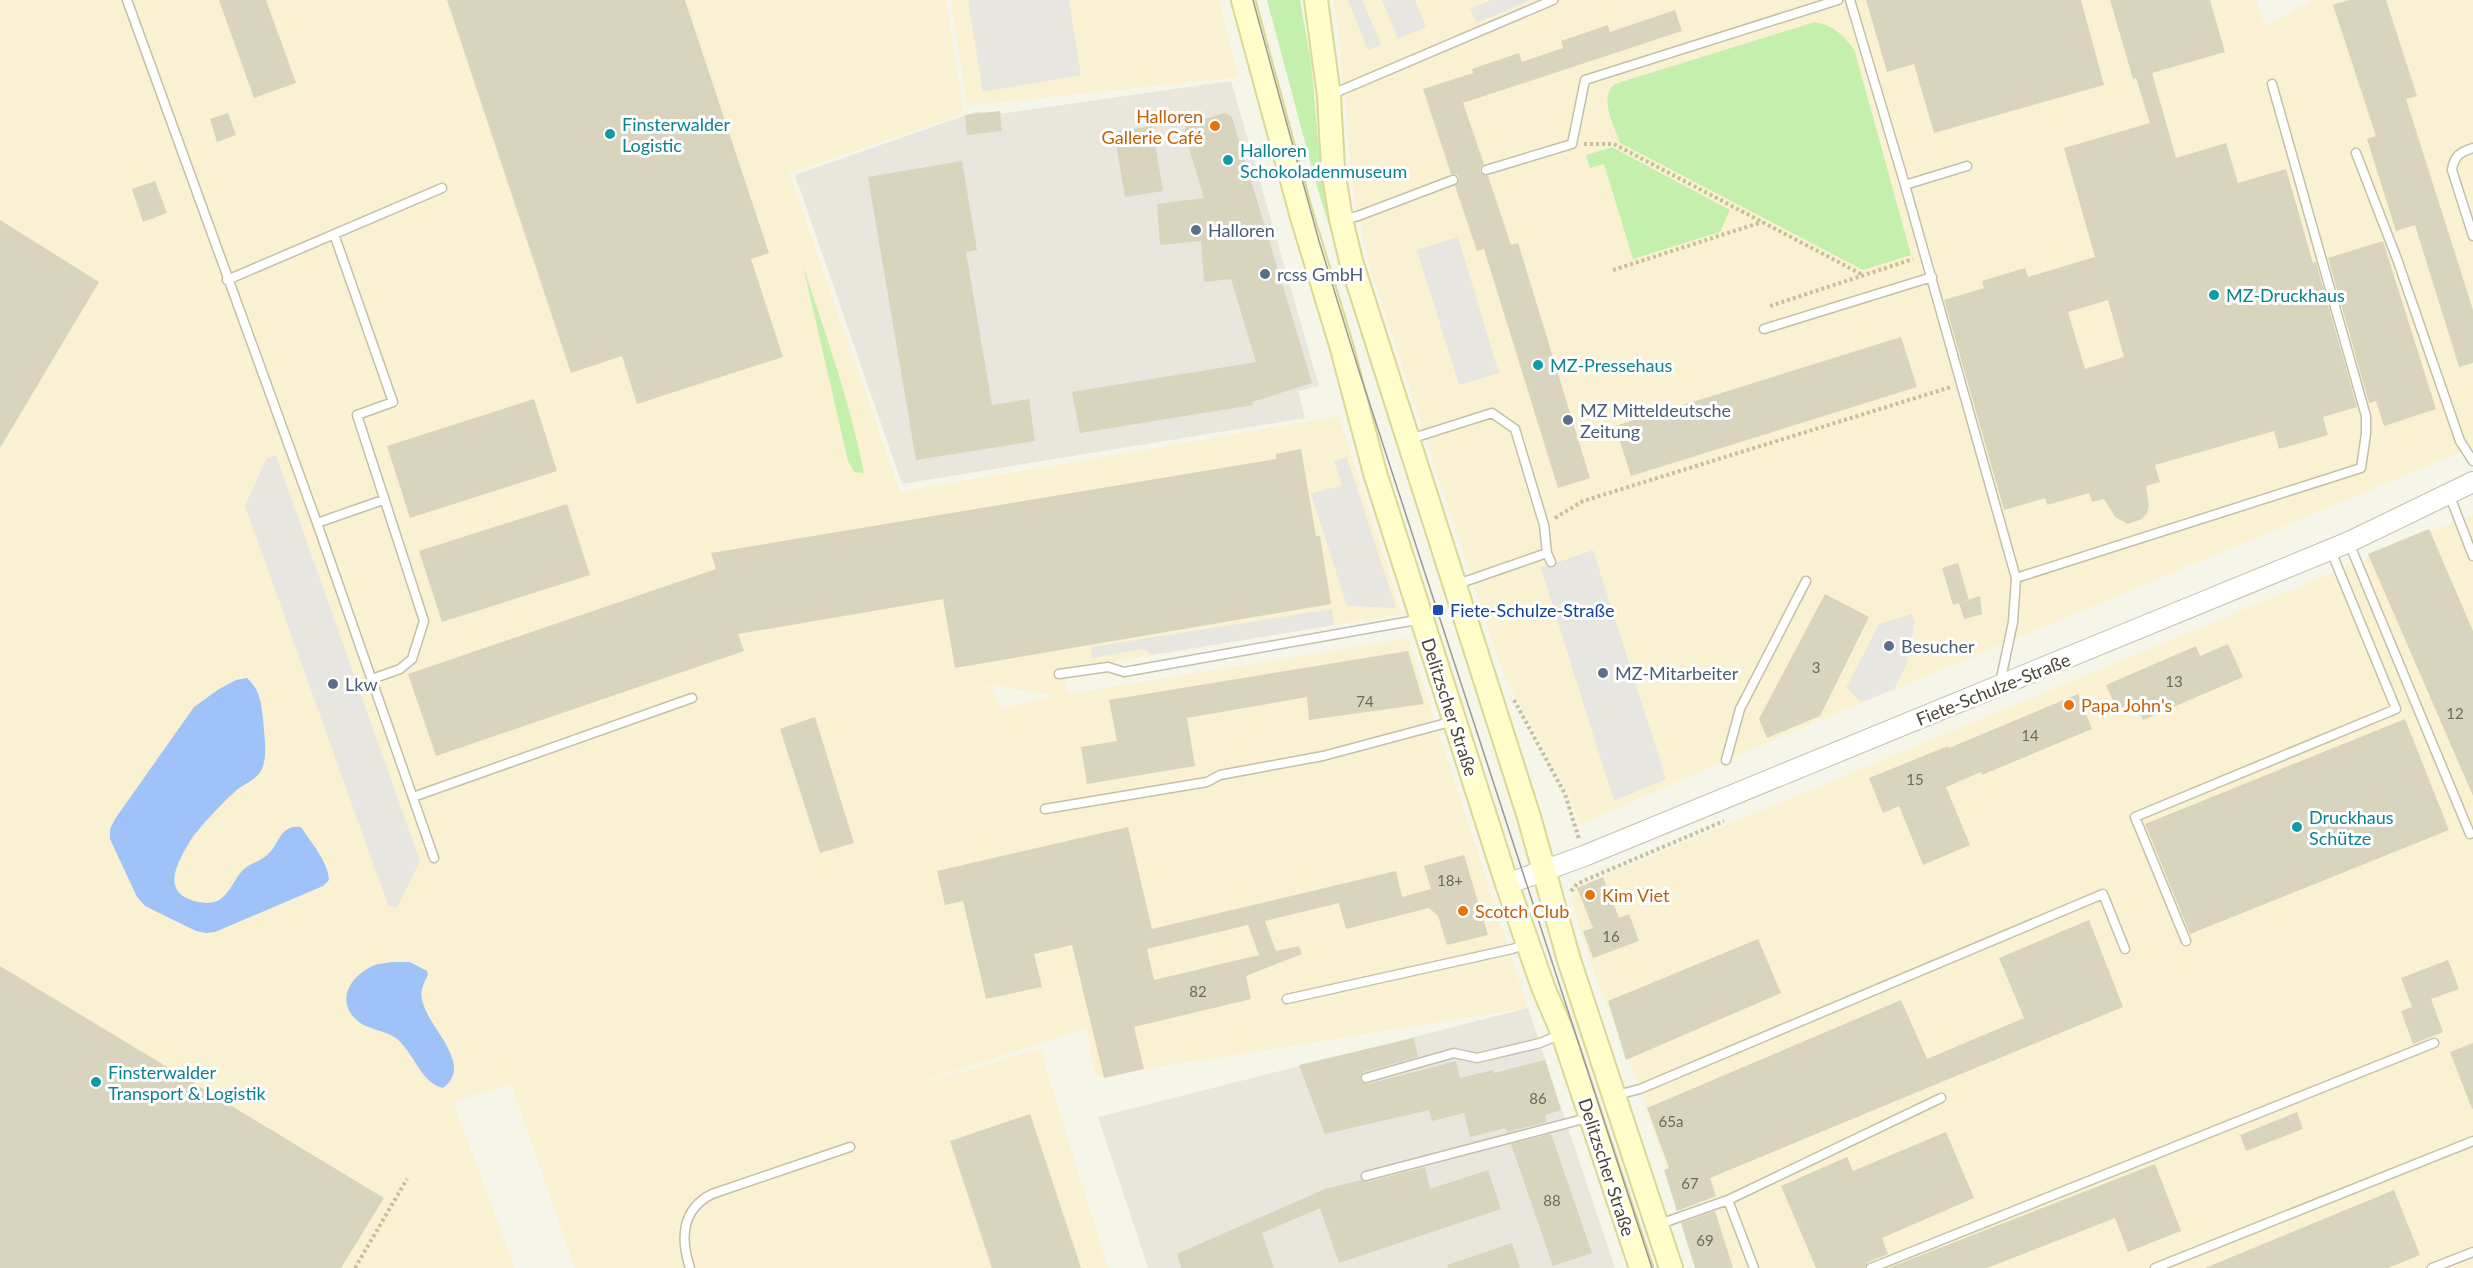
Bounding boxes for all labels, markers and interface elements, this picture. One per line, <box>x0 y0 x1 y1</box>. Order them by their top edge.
place label: Halloren Gallerie Café <box>1102 105 1203 148</box>
place label: Finsterwalder Logistic <box>622 113 731 156</box>
marker: Halloren Gallerie Café <box>1208 119 1222 133</box>
marker: Finsterwalder Logistic <box>603 127 617 141</box>
place label: Halloren Schokoladenmuseum <box>1240 139 1407 182</box>
marker: Halloren Schokoladenmuseum <box>1221 153 1235 167</box>
place label: Halloren <box>1208 219 1275 241</box>
marker: Halloren <box>1189 223 1203 237</box>
place label: rcss GmbH <box>1277 263 1363 285</box>
marker: rcss GmbH <box>1258 267 1272 281</box>
place label: MZ-Druckhaus <box>2226 284 2345 306</box>
marker: MZ-Druckhaus <box>2207 288 2221 302</box>
place label: MZ-Pressehaus <box>1550 354 1673 376</box>
marker: MZ-Pressehaus <box>1531 358 1545 372</box>
place label: MZ Mitteldeutsche Zeitung <box>1580 399 1731 442</box>
marker: MZ Mitteldeutsche Zeitung <box>1561 413 1575 427</box>
place label: Fiete-Schulze-Straße <box>1450 599 1614 621</box>
marker: Fiete-Schulze-Straße <box>1431 603 1445 617</box>
street label: Delitzscher Straße <box>1417 635 1483 779</box>
place label: Besucher <box>1901 635 1975 657</box>
marker: Besucher <box>1882 639 1896 653</box>
street label: Fiete-Schulze-Straße <box>1913 648 2073 730</box>
house number: 3 <box>1812 658 1820 676</box>
place label: MZ-Mitarbeiter <box>1615 662 1739 684</box>
marker: MZ-Mitarbeiter <box>1596 666 1610 680</box>
house number: 13 <box>2165 672 2183 690</box>
place label: Lkw <box>345 673 378 695</box>
marker: Lkw <box>326 677 340 691</box>
house number: 74 <box>1356 692 1374 710</box>
place label: Papa John's <box>2081 694 2173 716</box>
marker: Papa John's <box>2062 698 2076 712</box>
house number: 12 <box>2446 704 2464 722</box>
house number: 14 <box>2021 726 2039 744</box>
house number: 15 <box>1906 770 1924 788</box>
place label: Druckhaus Schütze <box>2309 806 2394 849</box>
marker: Druckhaus Schütze <box>2290 820 2304 834</box>
house number: 18+ <box>1437 871 1463 889</box>
place label: Kim Viet <box>1602 884 1670 906</box>
marker: Kim Viet <box>1583 888 1597 902</box>
place label: Scotch Club <box>1475 900 1569 922</box>
marker: Scotch Club <box>1456 904 1470 918</box>
house number: 16 <box>1602 927 1620 945</box>
house number: 82 <box>1189 982 1207 1000</box>
place label: Finsterwalder Transport & Logistik <box>108 1061 266 1104</box>
marker: Finsterwalder Transport & Logistik <box>89 1075 103 1089</box>
house number: 86 <box>1529 1089 1547 1107</box>
street label: Delitzscher Straße <box>1574 1095 1640 1239</box>
house number: 65a <box>1659 1112 1683 1130</box>
house number: 67 <box>1681 1174 1699 1192</box>
house number: 88 <box>1543 1191 1561 1209</box>
house number: 69 <box>1696 1231 1714 1249</box>

